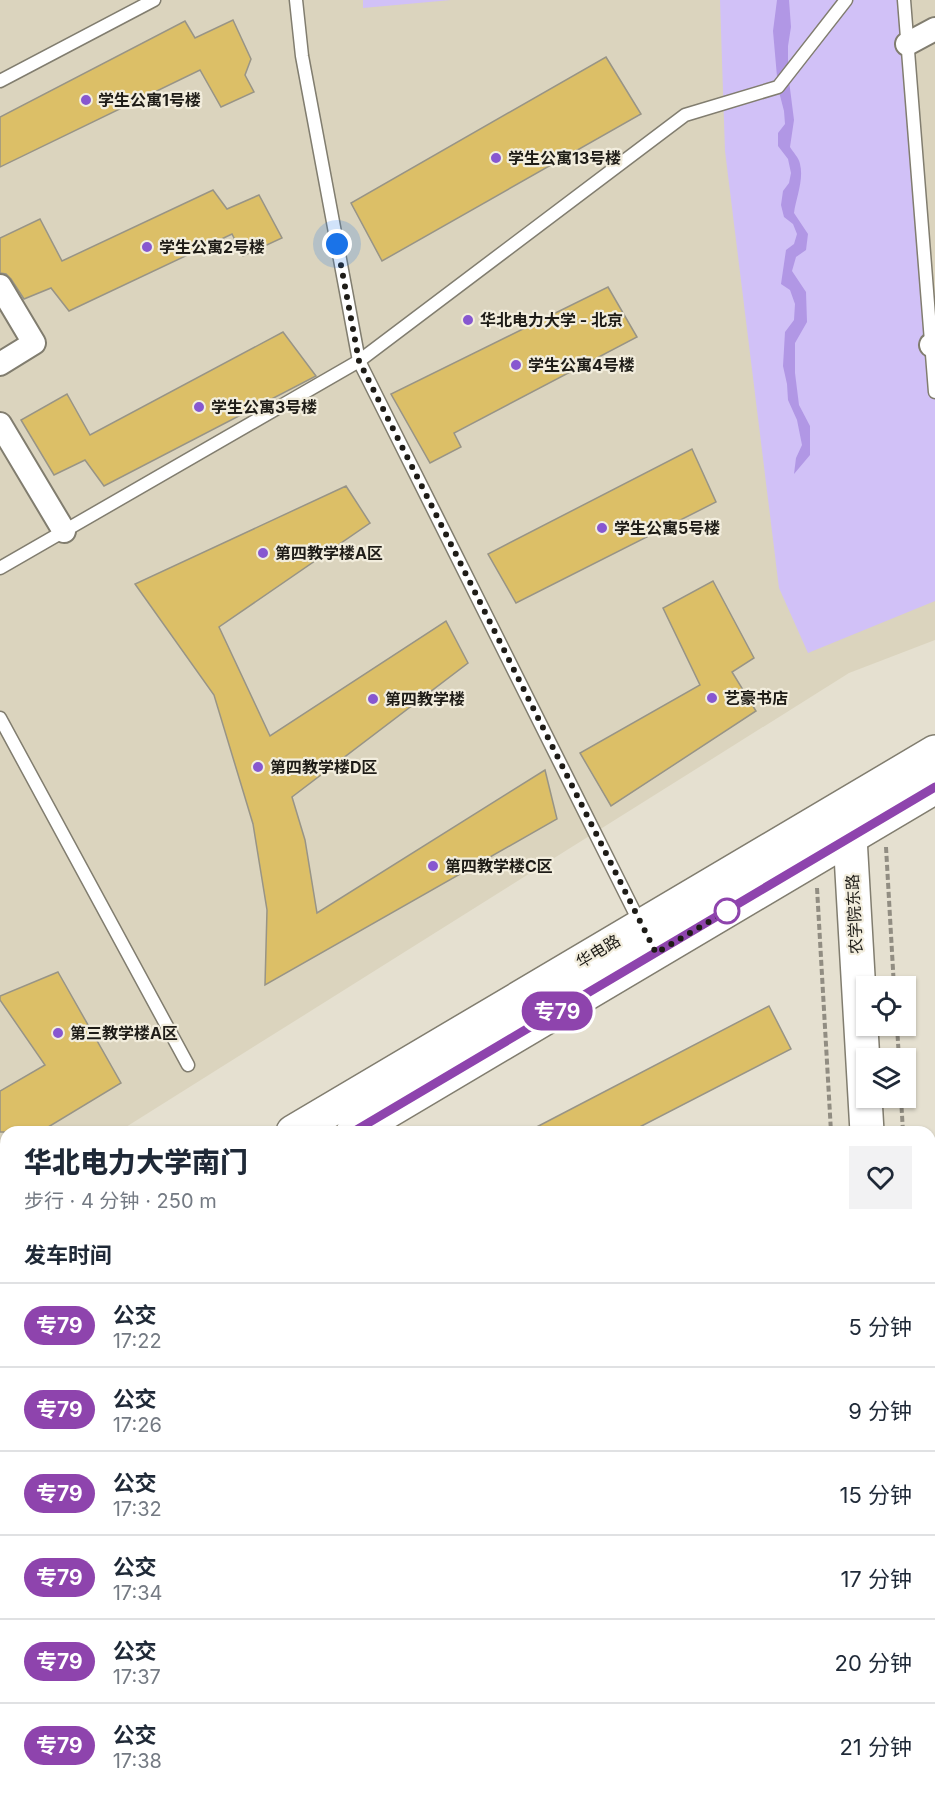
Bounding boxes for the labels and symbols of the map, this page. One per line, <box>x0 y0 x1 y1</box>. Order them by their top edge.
place label: 学生公寓1号楼 <box>98 90 201 110</box>
marker: 学生公寓1号楼 <box>79 93 93 107</box>
place label: 学生公寓13号楼 <box>508 148 621 168</box>
marker: 学生公寓13号楼 <box>489 151 503 165</box>
your location <box>322 229 352 259</box>
place label: 学生公寓2号楼 <box>159 237 265 257</box>
marker: 学生公寓2号楼 <box>140 240 154 254</box>
place label: 华北电力大学 - 北京 <box>480 310 623 330</box>
marker: 华北电力大学 - 北京 <box>461 313 475 327</box>
place label: 学生公寓4号楼 <box>528 355 635 375</box>
marker: 学生公寓4号楼 <box>509 358 523 372</box>
place label: 学生公寓3号楼 <box>211 397 317 417</box>
marker: 学生公寓3号楼 <box>192 400 206 414</box>
place label: 学生公寓5号楼 <box>614 518 720 538</box>
marker: 学生公寓5号楼 <box>595 521 609 535</box>
place label: 第四教学楼A区 <box>275 543 383 563</box>
marker: 第四教学楼A区 <box>256 546 270 560</box>
place label: 艺豪书店 <box>724 688 788 708</box>
place label: 第四教学楼 <box>385 689 465 709</box>
marker: 艺豪书店 <box>705 691 719 705</box>
marker: 第四教学楼 <box>366 692 380 706</box>
place label: 第四教学楼D区 <box>270 757 378 777</box>
marker: 第四教学楼D区 <box>251 760 265 774</box>
place label: 第四教学楼C区 <box>445 856 553 876</box>
marker: 第四教学楼C区 <box>426 859 440 873</box>
street label: 农学院东路 <box>842 874 866 954</box>
unlabelled marker <box>714 898 740 924</box>
street label: 华电路 <box>572 930 624 972</box>
line badge: 专79 <box>522 992 592 1030</box>
place label: 第三教学楼A区 <box>70 1023 178 1043</box>
marker: 第三教学楼A区 <box>51 1026 65 1040</box>

